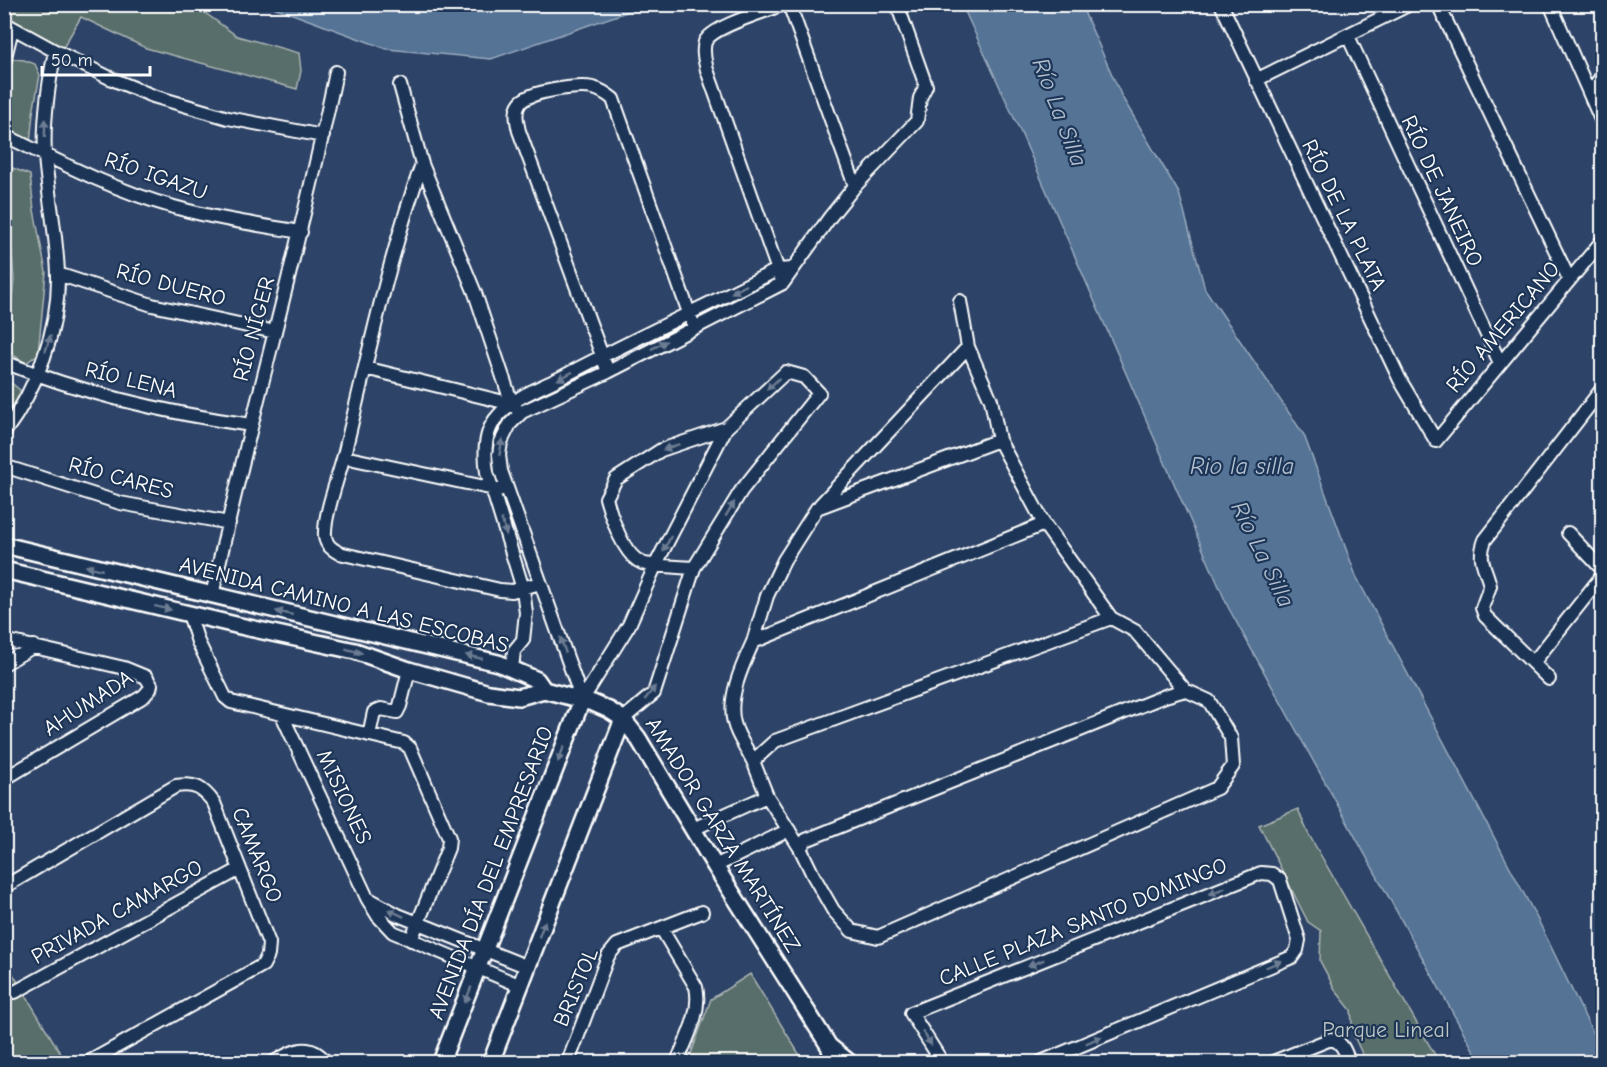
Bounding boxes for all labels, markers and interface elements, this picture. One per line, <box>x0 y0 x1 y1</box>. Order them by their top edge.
scale bar <box>42 39 150 77</box>
text: 50 m <box>51 50 93 71</box>
water label: Río La Silla <box>1026 54 1094 170</box>
street label: RÍO DE JANEIRO <box>1396 111 1488 271</box>
one-way arrow <box>40 119 50 138</box>
street label: RÍO DE LA PLATA <box>1296 135 1392 295</box>
street label: RÍO IGAZU <box>101 146 211 206</box>
street label: RÍO AMERICANO <box>1441 256 1565 398</box>
street label: RÍO DUERO <box>113 258 229 312</box>
street label: RÍO NÍGER <box>228 274 280 384</box>
one-way arrow <box>730 284 747 294</box>
one-way arrow <box>44 334 53 352</box>
one-way arrow <box>651 340 668 350</box>
street label: RÍO LENA <box>82 356 180 404</box>
one-way arrow <box>556 371 573 381</box>
one-way arrow <box>766 377 781 390</box>
one-way arrow <box>497 437 506 456</box>
one-way arrow <box>662 442 680 452</box>
street label: RÍO CARES <box>66 452 176 504</box>
water label: Rio la silla <box>1190 452 1294 480</box>
water label: Río La Silla <box>1225 497 1301 611</box>
one-way arrow <box>724 501 735 517</box>
one-way arrow <box>500 518 509 536</box>
one-way arrow <box>662 536 671 553</box>
street label: AVENIDA CAMINO A LAS ESCOBAS <box>177 551 511 659</box>
one-way arrow <box>85 562 104 572</box>
one-way arrow <box>154 604 173 614</box>
one-way arrow <box>275 607 293 617</box>
one-way arrow <box>557 636 567 654</box>
one-way arrow <box>345 646 363 656</box>
one-way arrow <box>465 652 483 662</box>
street label: AHUMADA <box>38 664 138 742</box>
one-way arrow <box>644 685 657 701</box>
street label: AMADOR GARZA MARTÍNEZ <box>640 713 806 957</box>
street label: AVENIDA DÍA DEL EMPRESARIO <box>423 723 559 1023</box>
street label: MISIONES <box>311 746 377 848</box>
one-way arrow <box>556 746 566 764</box>
street label: CAMARGO <box>226 804 288 906</box>
street label: CALLE PLAZA SANTO DOMINGO <box>935 852 1231 992</box>
street label: PRIVADA CAMARGO <box>27 854 207 970</box>
one-way arrow <box>1207 886 1225 896</box>
one-way arrow <box>387 908 405 918</box>
one-way arrow <box>538 920 548 938</box>
street label: BRISTOL <box>548 944 604 1030</box>
one-way arrow <box>1026 958 1044 968</box>
one-way arrow <box>1266 959 1284 969</box>
one-way arrow <box>463 986 472 1004</box>
park label: Parque Lineal <box>1322 1017 1450 1043</box>
one-way arrow <box>921 1030 932 1046</box>
one-way arrow <box>1086 1035 1104 1045</box>

